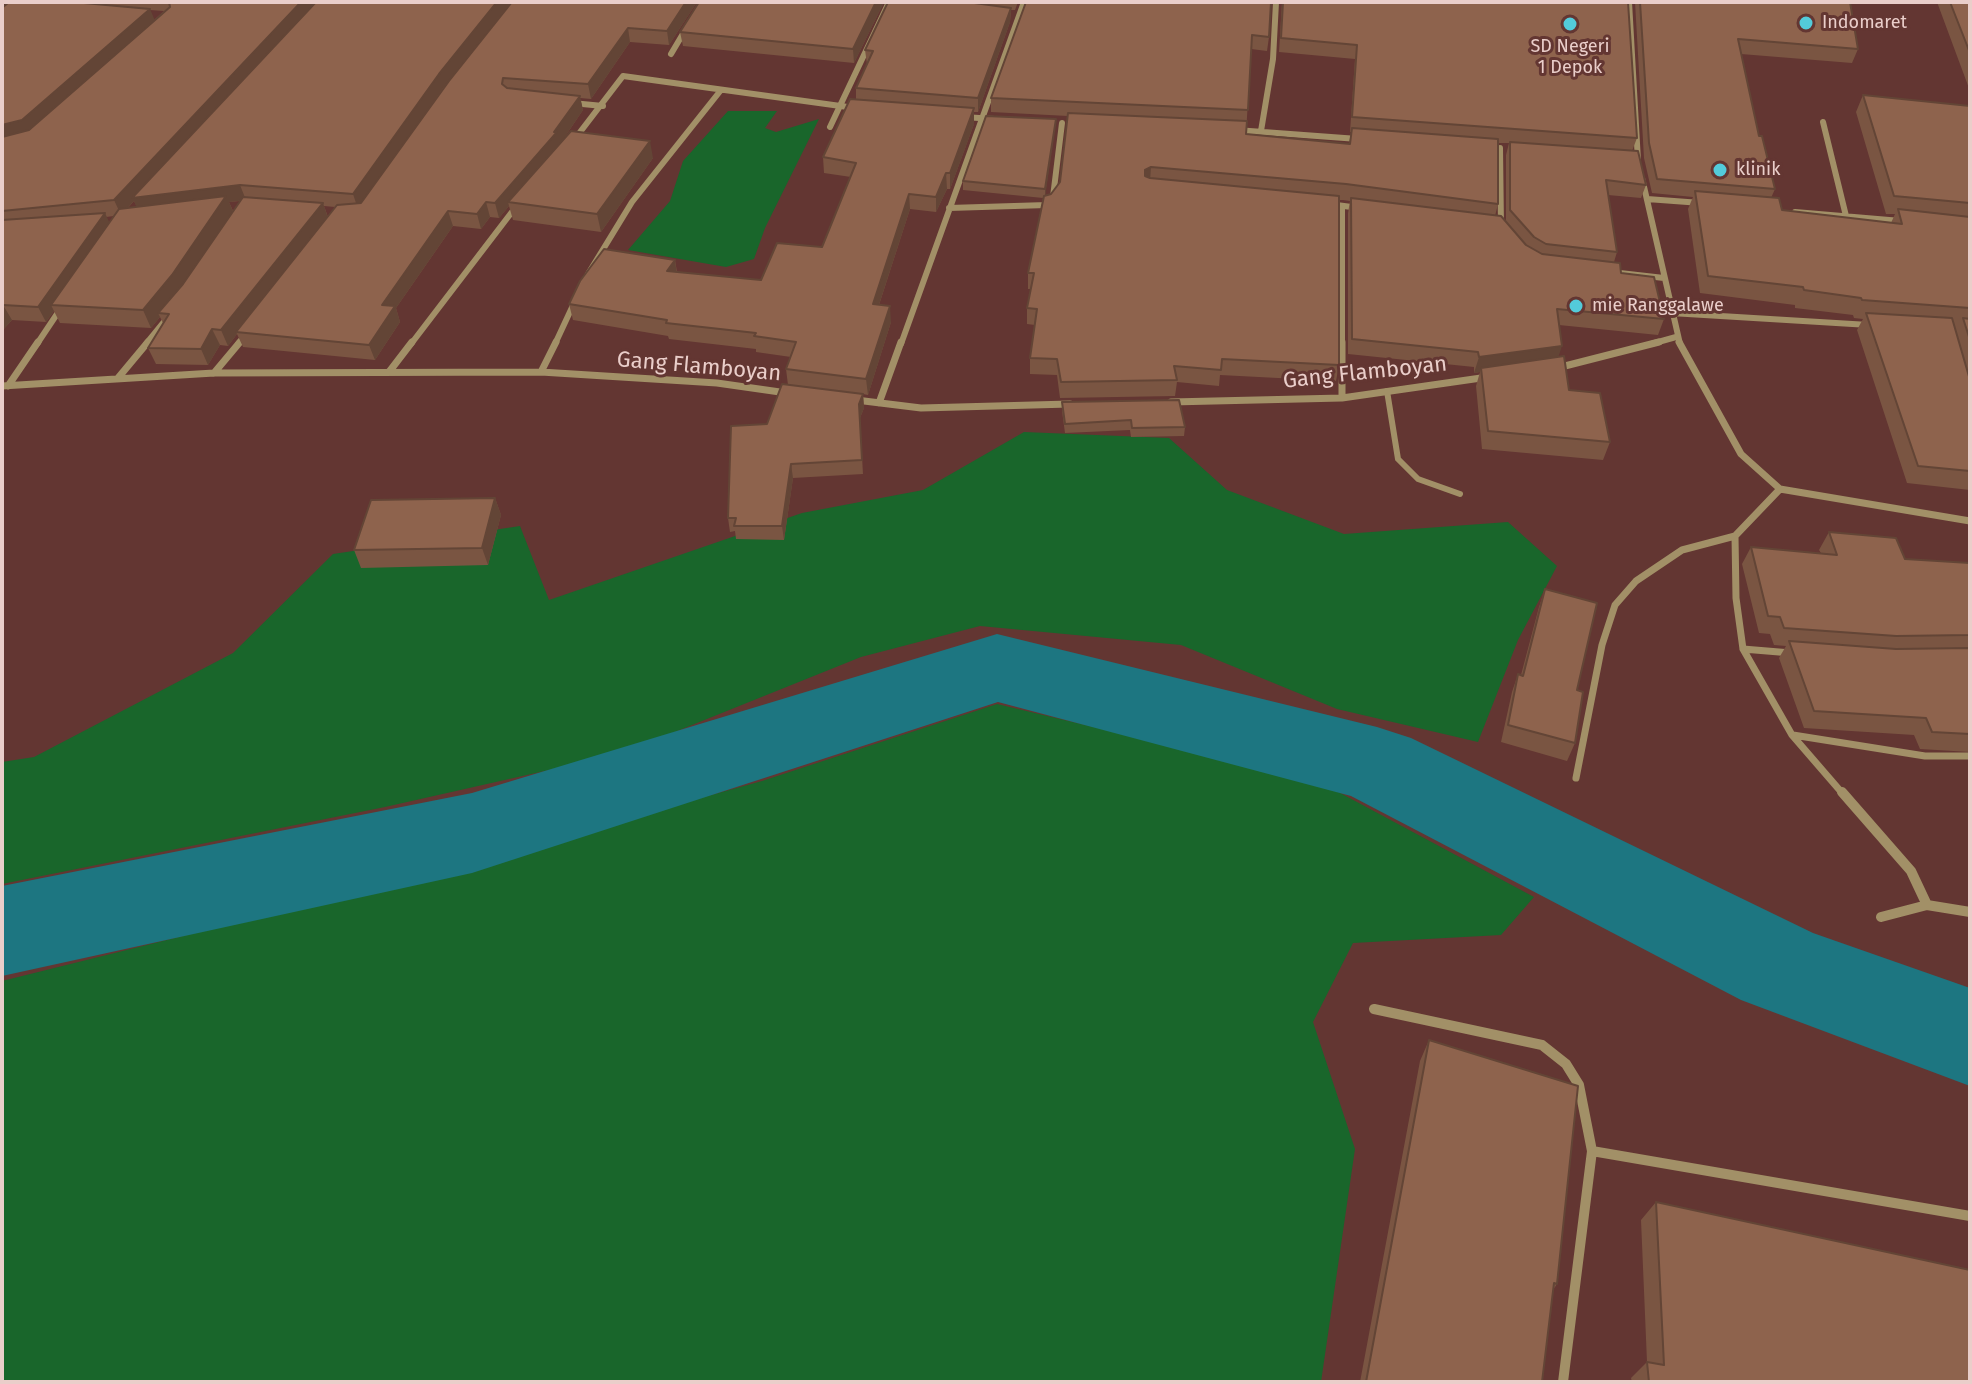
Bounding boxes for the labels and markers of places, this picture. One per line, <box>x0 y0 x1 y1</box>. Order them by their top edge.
place label: Indomaret <box>1822 12 1907 34</box>
marker: Indomaret <box>1797 14 1815 32</box>
marker: SD Negeri 1 Depok <box>1561 15 1579 33</box>
place label: SD Negeri 1 Depok <box>1530 36 1610 78</box>
place label: klinik <box>1736 159 1780 181</box>
marker: klinik <box>1711 161 1729 179</box>
place label: mie Ranggalawe <box>1592 295 1724 317</box>
marker: mie Ranggalawe <box>1567 297 1585 315</box>

